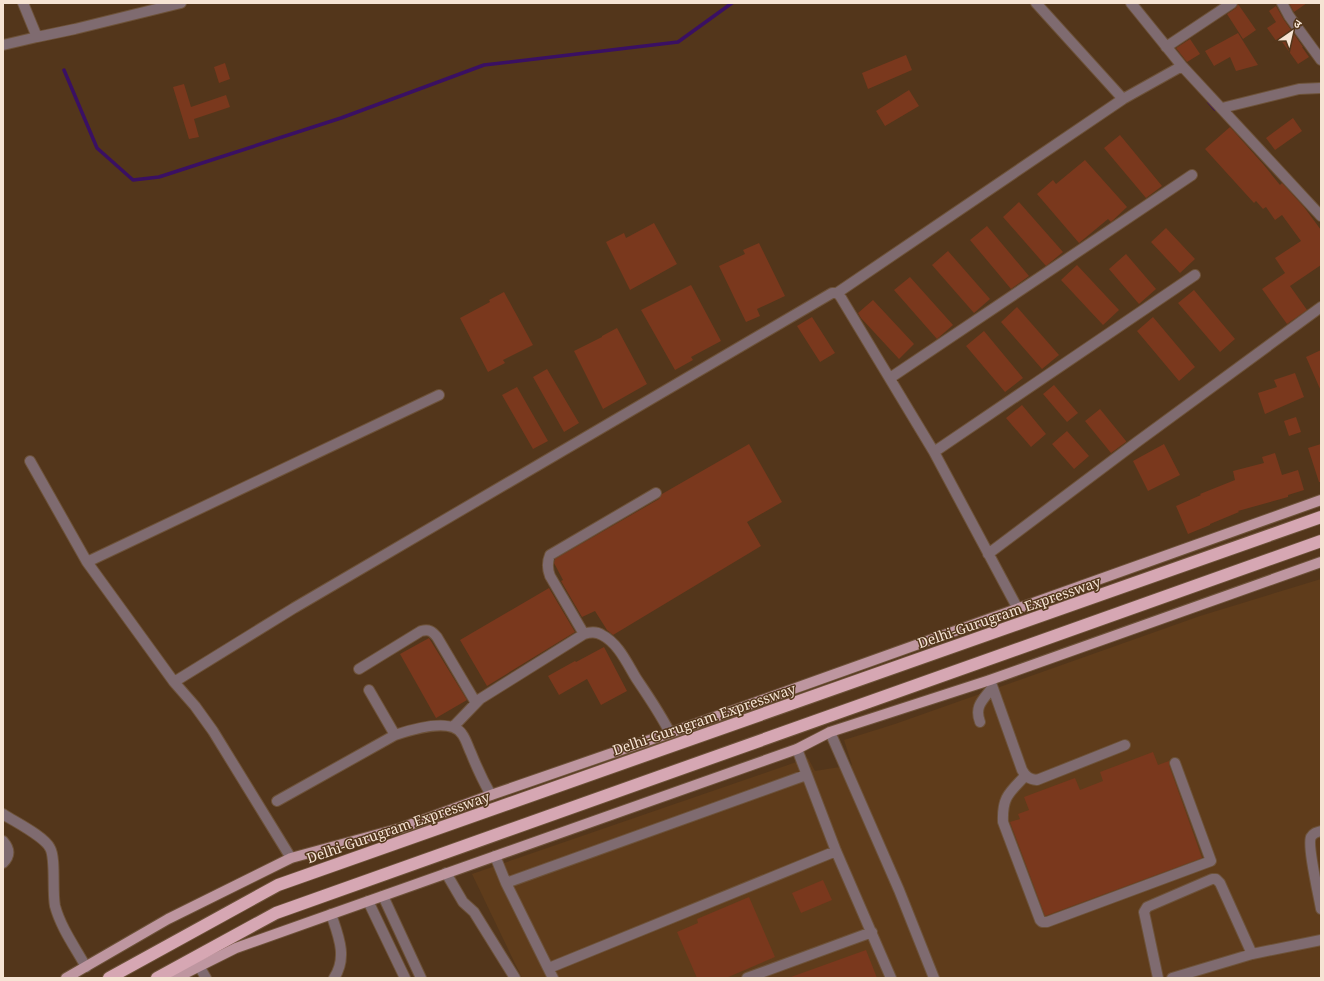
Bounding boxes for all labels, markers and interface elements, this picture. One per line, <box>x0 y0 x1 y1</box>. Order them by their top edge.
north arrow <box>1272 12 1312 52</box>
text: उ <box>1291 15 1305 32</box>
street label: Delhi-Gurugram Expressway <box>915 572 1103 652</box>
street label: Delhi-Gurugram Expressway <box>610 679 798 759</box>
street label: Delhi-Gurugram Expressway <box>304 787 492 867</box>

